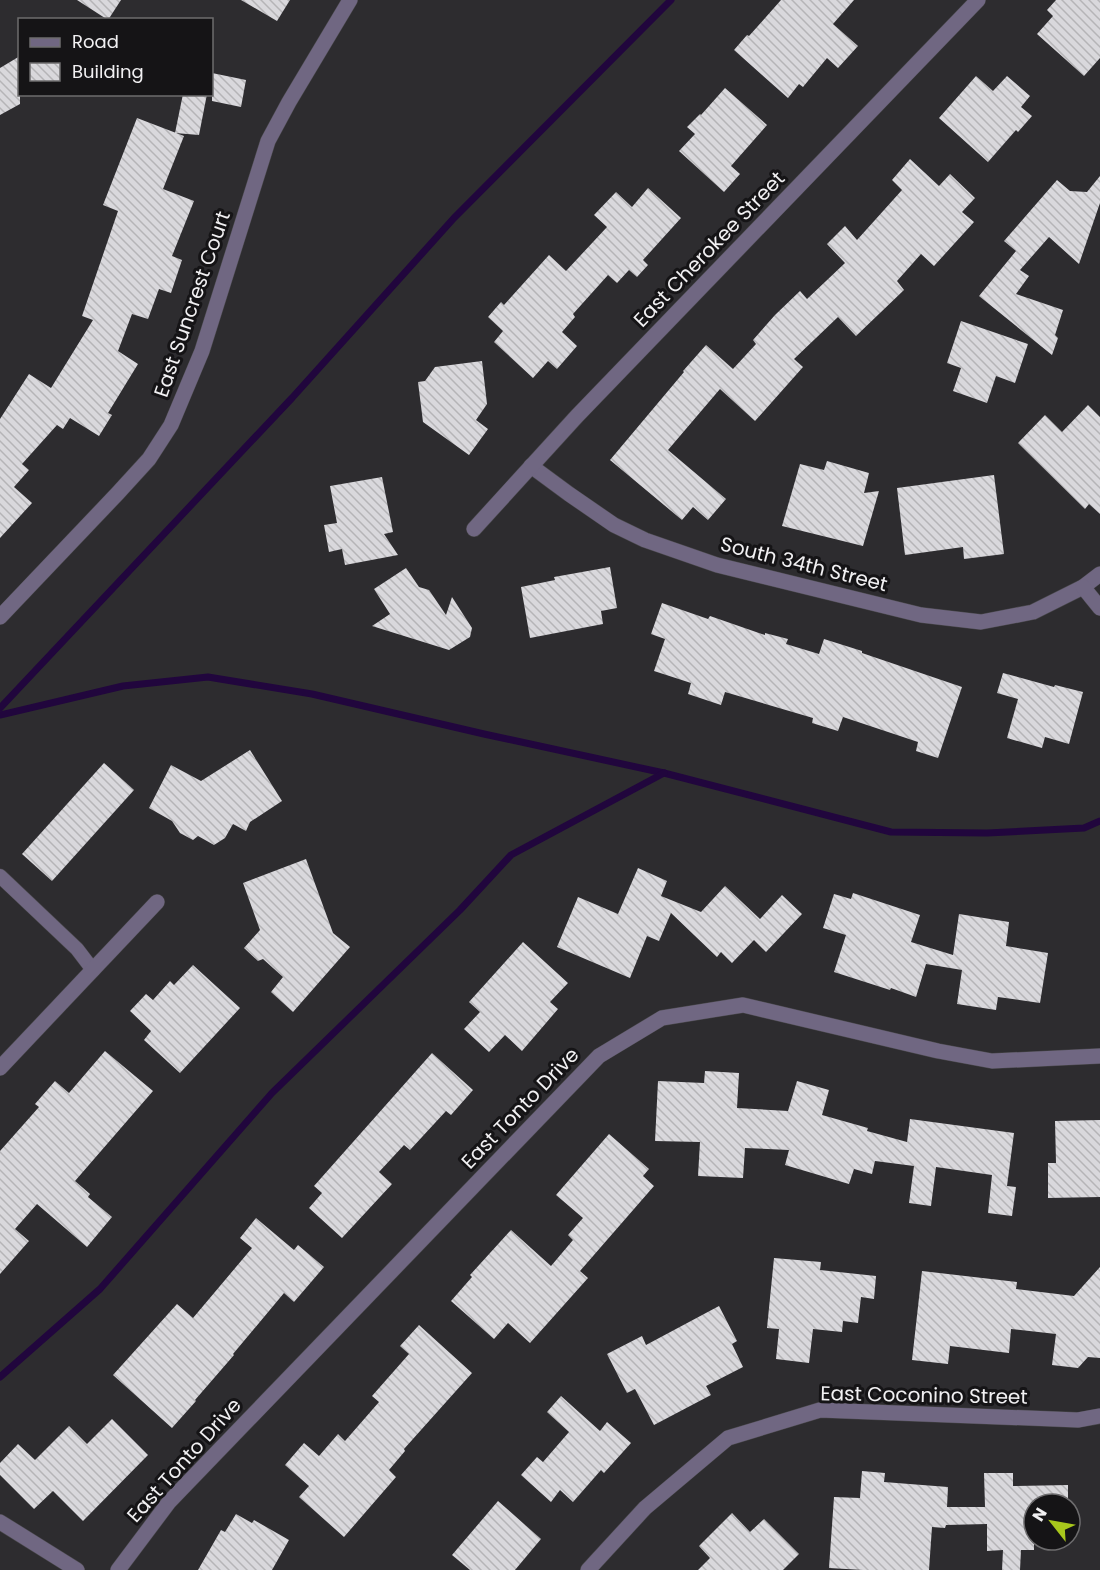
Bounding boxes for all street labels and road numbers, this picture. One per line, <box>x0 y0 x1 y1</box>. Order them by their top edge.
street label: East Cherokee Street <box>627 165 791 333</box>
street label: East Suncrest Court <box>147 207 237 401</box>
street label: South 34th Street <box>718 530 890 598</box>
street label: East Tonto Drive <box>455 1041 585 1175</box>
street label: East Coconino Street <box>820 1379 1028 1411</box>
street label: East Tonto Drive <box>120 1392 248 1528</box>

